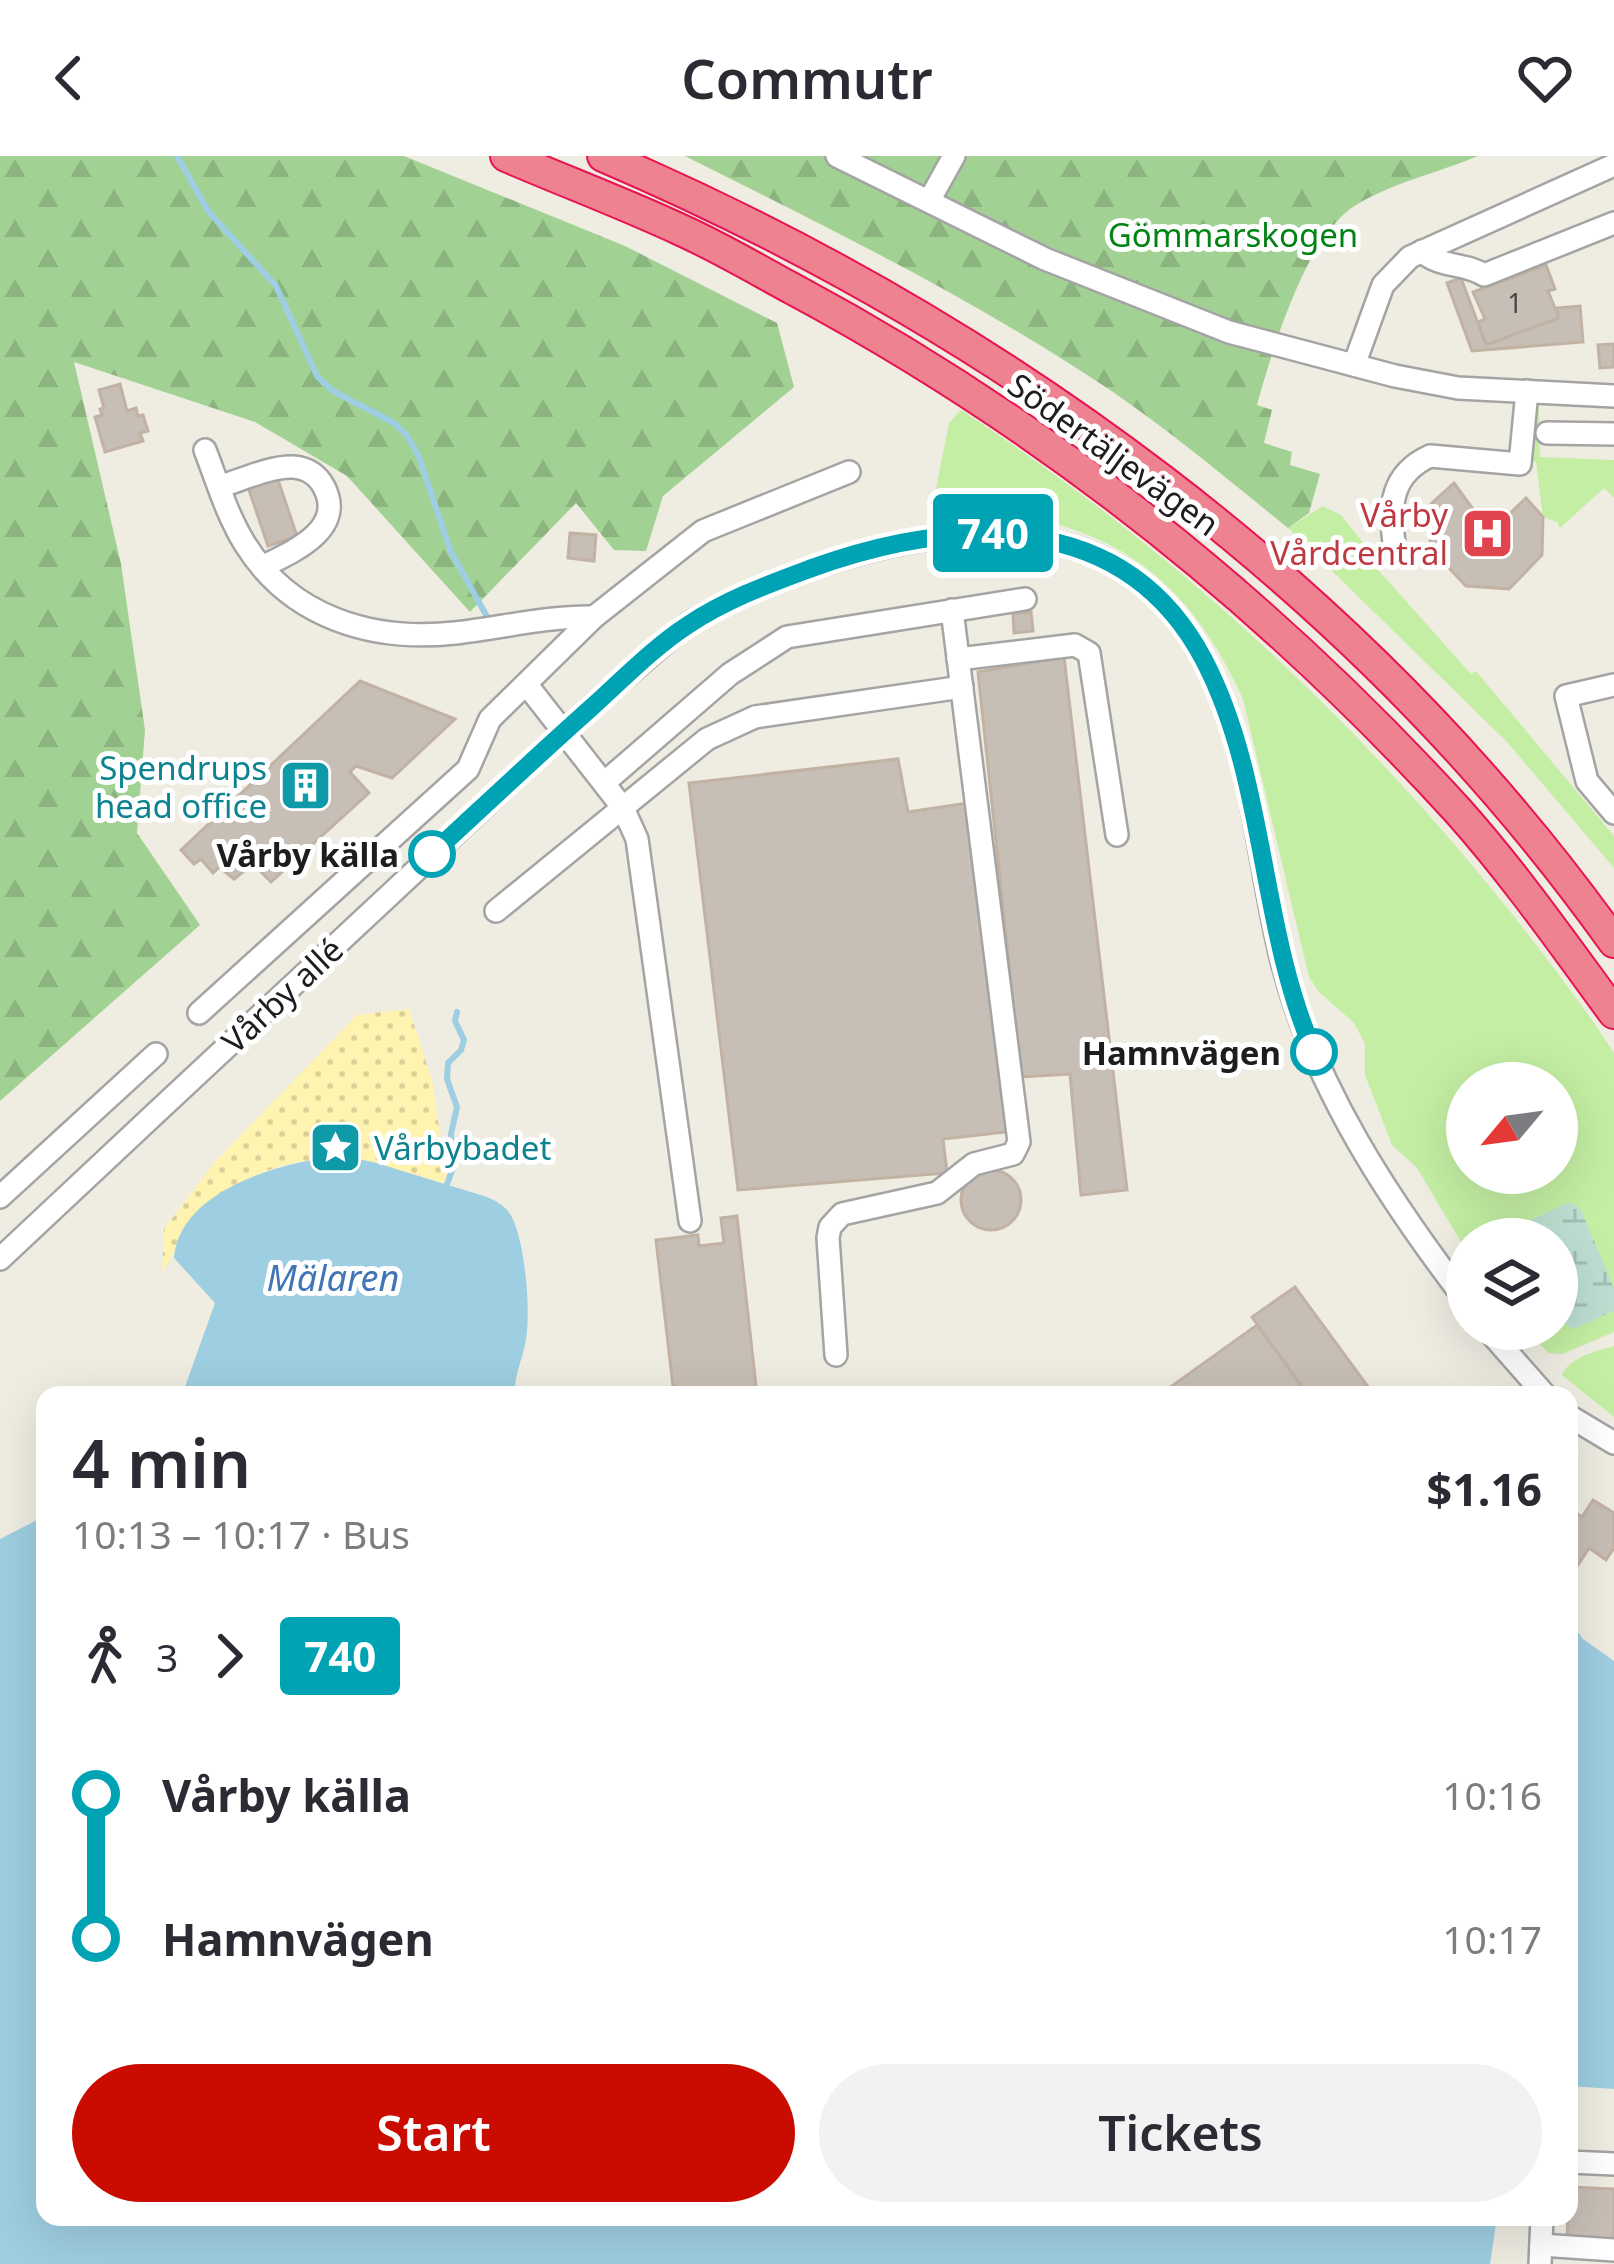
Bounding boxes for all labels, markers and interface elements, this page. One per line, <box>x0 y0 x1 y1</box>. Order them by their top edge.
text: Commutr <box>681 41 933 115</box>
icon: back <box>36 45 102 111</box>
icon: heart <box>1512 45 1578 111</box>
park label: Gömmarskogen <box>1108 212 1358 257</box>
house number: 1 <box>1507 284 1523 321</box>
street label: Södertäljevägen <box>999 362 1229 546</box>
place label: Vårby Vårdcentral <box>1270 492 1448 575</box>
line badge: 740 <box>924 494 1062 572</box>
text: 740 <box>957 504 1029 561</box>
hospital icon: Vårby Vårdcentral <box>1459 505 1515 561</box>
place label: Spendrups head office <box>95 745 267 828</box>
building icon: Spendrups head office <box>278 758 334 814</box>
place label: Vårby källa <box>216 832 399 877</box>
marker: Vårby källa <box>410 832 454 876</box>
street label: Vårby allé <box>212 927 352 1063</box>
place label: Hamnvägen <box>1082 1030 1281 1075</box>
marker: Hamnvägen <box>1292 1030 1336 1074</box>
north arrow <box>1446 1062 1578 1194</box>
map controls <box>1446 1062 1578 1350</box>
place icon: Vårbybadet <box>307 1119 363 1175</box>
place label: Vårbybadet <box>374 1125 551 1170</box>
button: layers <box>1446 1218 1578 1350</box>
water label: Mälaren <box>267 1253 399 1302</box>
text: 4 min <box>72 1417 251 1507</box>
text: $1.16 <box>1426 1458 1542 1519</box>
text: 10:13 – 10:17 · Bus <box>72 1507 410 1560</box>
icon: walk <box>72 1623 138 1689</box>
icon: forward <box>196 1623 262 1689</box>
text: 740 <box>304 1627 376 1684</box>
text: 3 <box>156 1630 178 1683</box>
text: Vårby källa <box>162 1764 411 1825</box>
text: 10:16 <box>1442 1768 1542 1821</box>
text: Hamnvägen <box>162 1908 434 1969</box>
text: 10:17 <box>1442 1912 1542 1965</box>
button: Start <box>72 2064 795 2202</box>
button: Tickets <box>819 2064 1542 2202</box>

